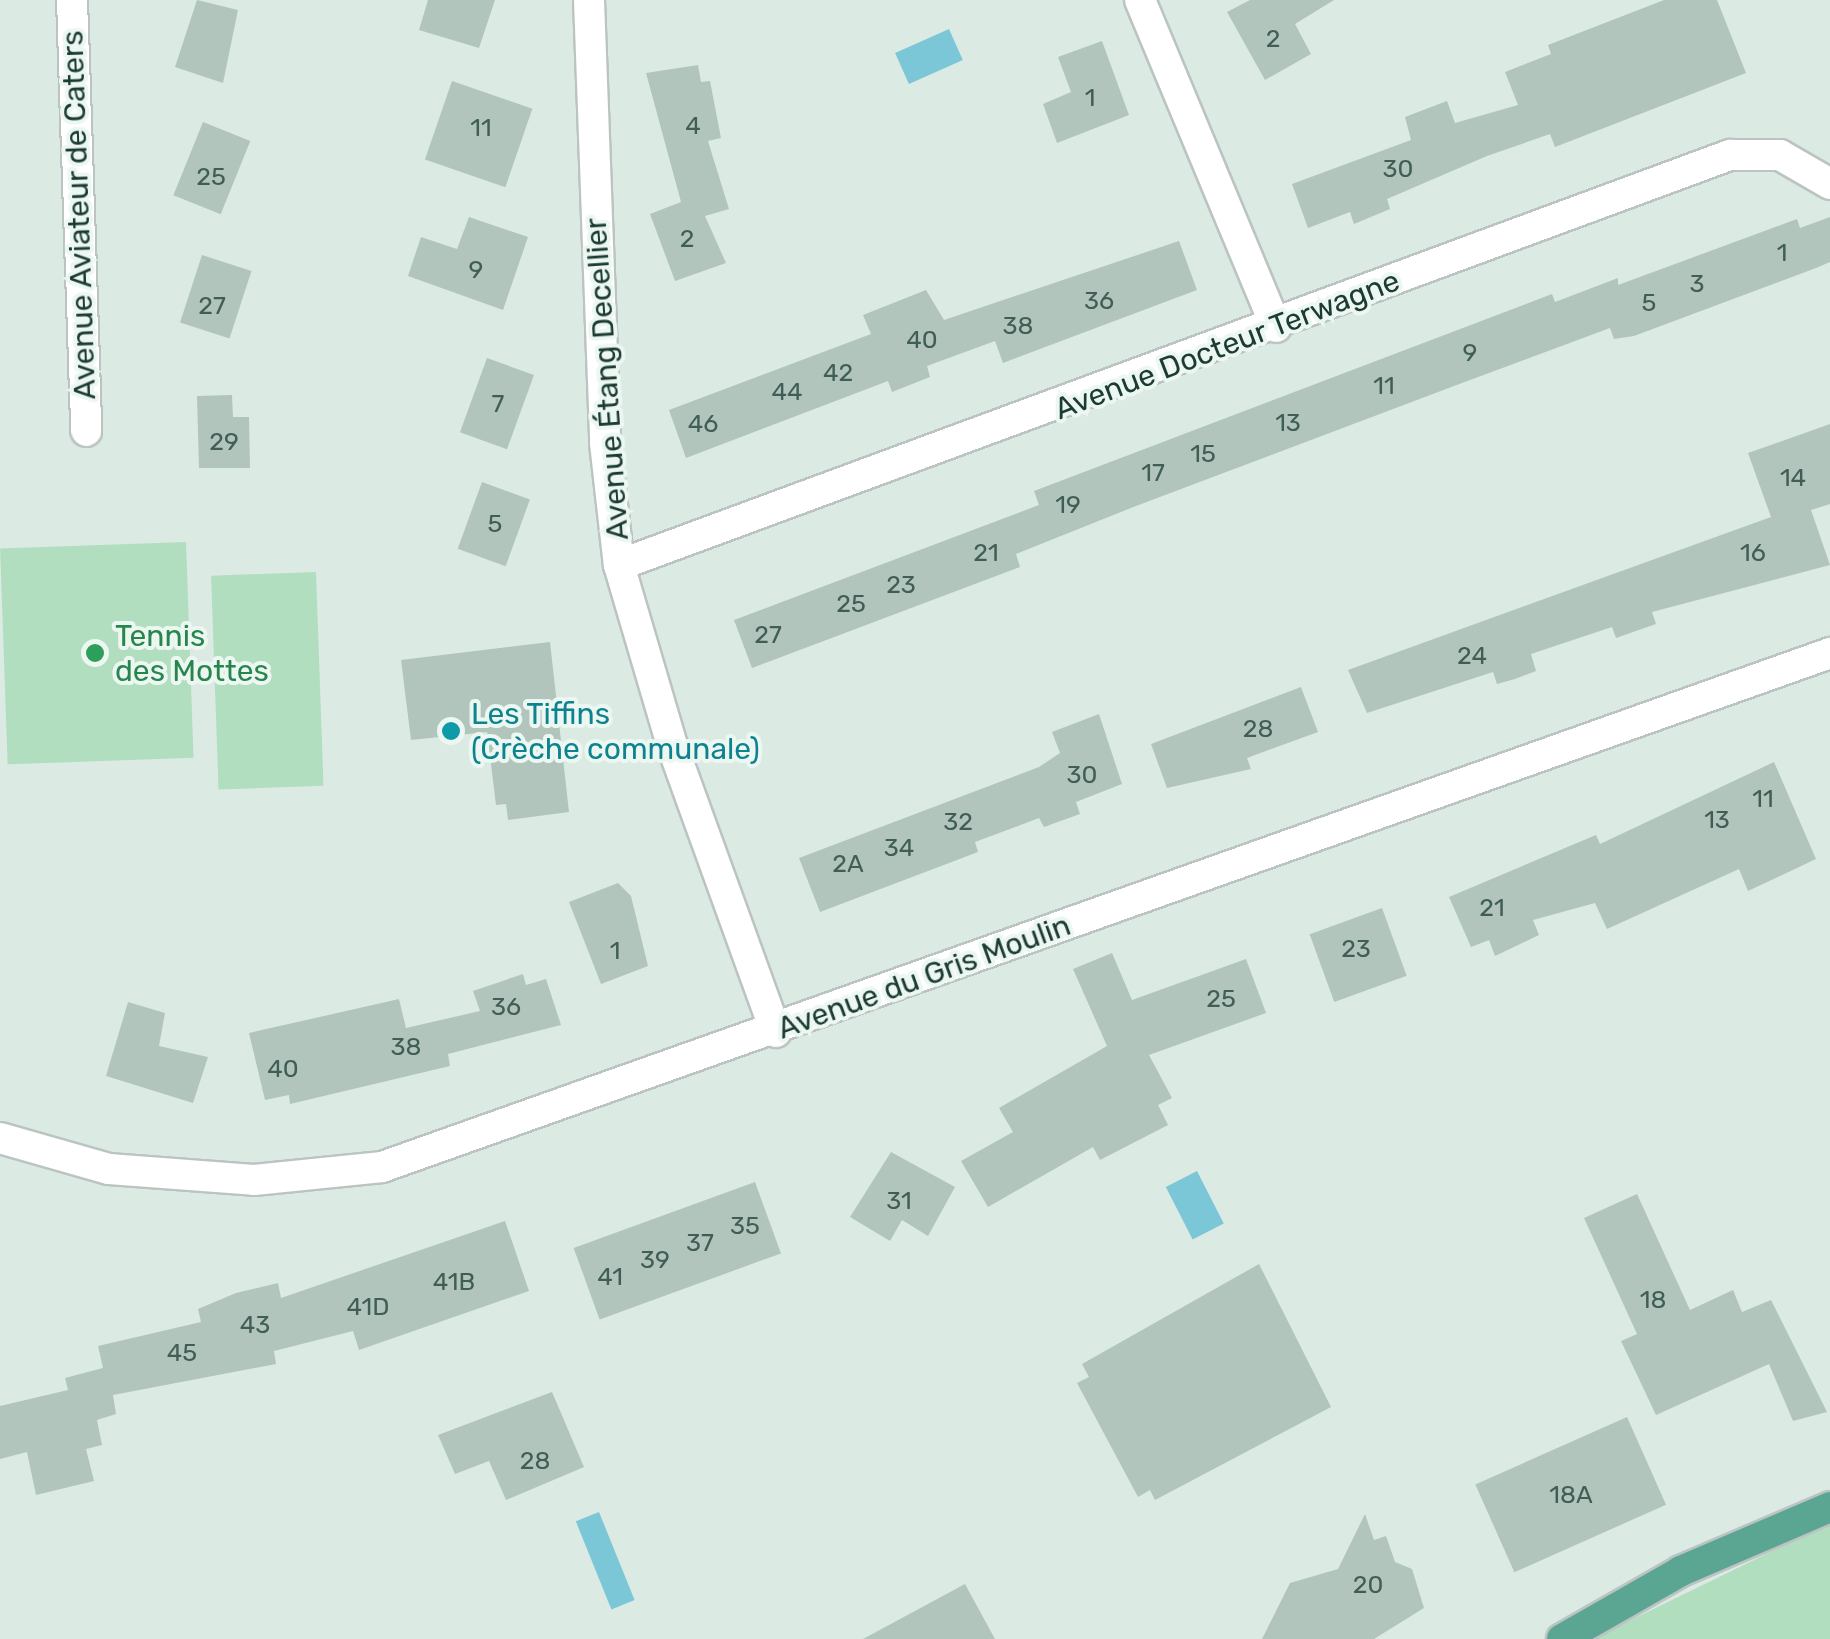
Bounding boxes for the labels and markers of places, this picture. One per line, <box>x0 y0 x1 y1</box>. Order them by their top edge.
place label: Tennis des Mottes <box>115 618 269 688</box>
marker: Tennis des Mottes <box>84 642 106 664</box>
place label: Les Tiffins (Crèche communale) <box>471 696 760 766</box>
marker: Les Tiffins (Crèche communale) <box>440 720 462 742</box>

